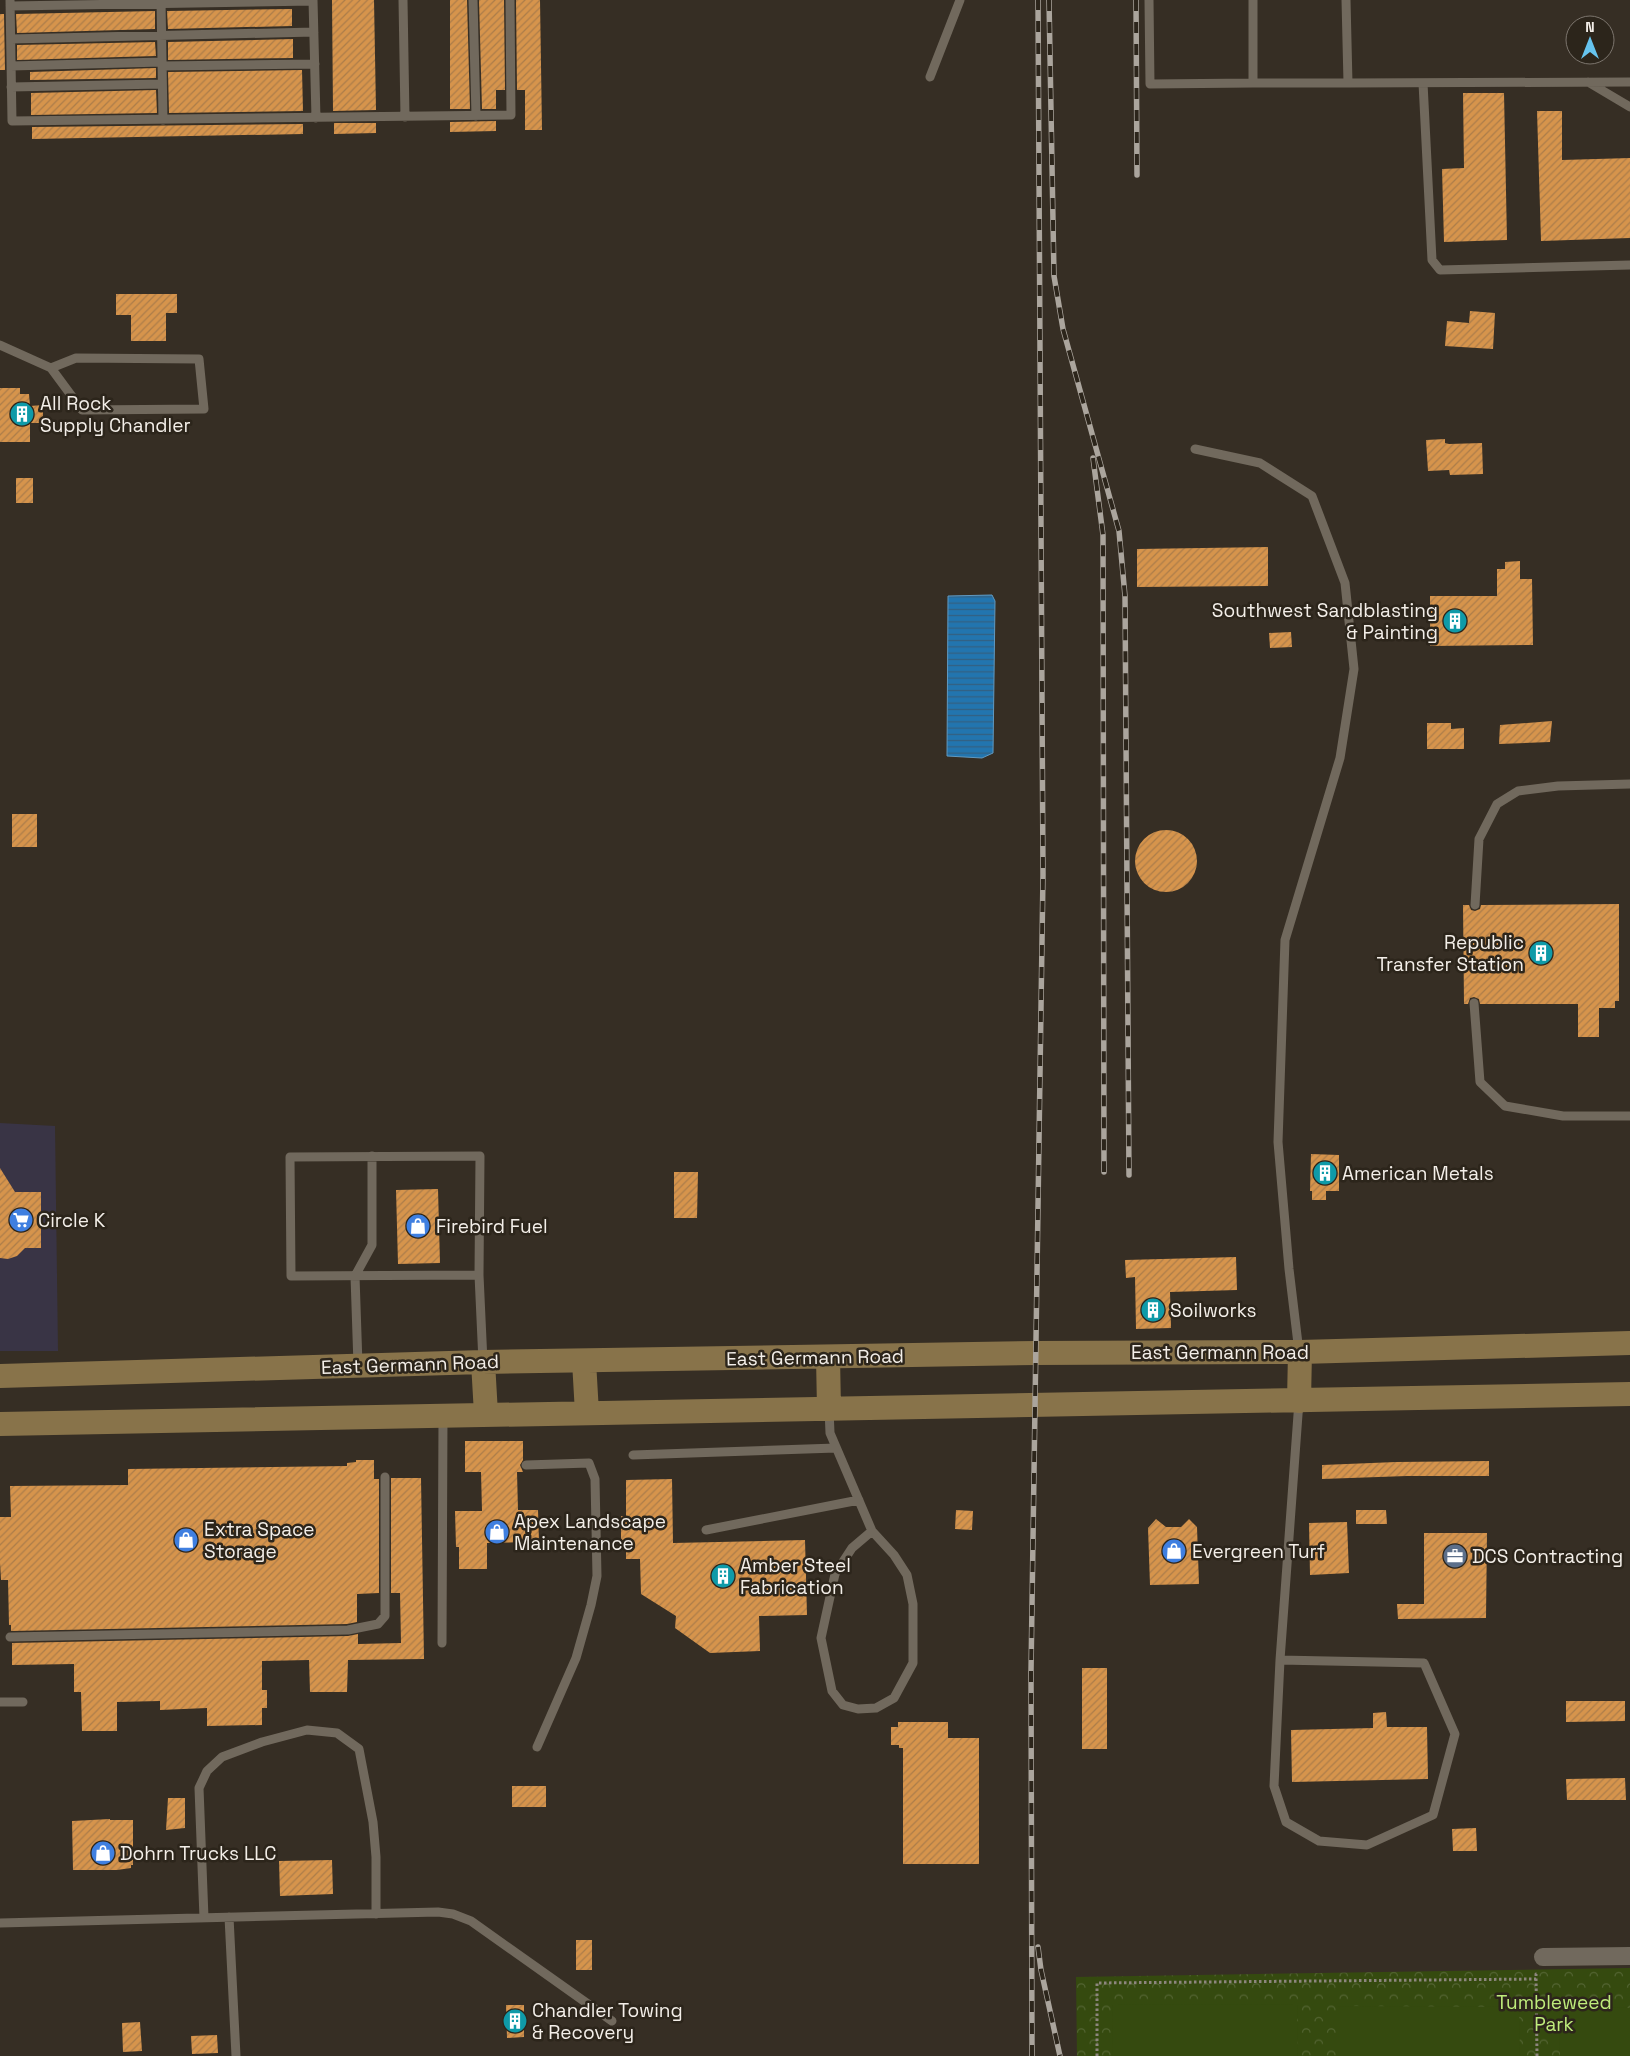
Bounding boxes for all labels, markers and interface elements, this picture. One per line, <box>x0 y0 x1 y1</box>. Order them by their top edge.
north arrow <box>1565 15 1615 65</box>
text: N <box>1585 18 1595 36</box>
place label: All Rock Supply Chandler <box>40 391 191 438</box>
building icon: All Rock Supply Chandler <box>9 401 35 427</box>
place label: Southwest Sandblasting & Painting <box>1212 598 1438 645</box>
building icon: Southwest Sandblasting & Painting <box>1442 608 1468 634</box>
place label: Republic Transfer Station <box>1376 930 1524 977</box>
building icon: Republic Transfer Station <box>1528 940 1554 966</box>
building icon: American Metals <box>1312 1160 1338 1186</box>
place label: American Metals <box>1342 1161 1494 1186</box>
supermarket icon: Circle K <box>8 1207 34 1233</box>
place label: Circle K <box>38 1208 106 1233</box>
shop icon: Firebird Fuel <box>405 1213 431 1239</box>
place label: Firebird Fuel <box>436 1214 548 1239</box>
building icon: Soilworks <box>1140 1297 1166 1323</box>
place label: Soilworks <box>1170 1298 1257 1323</box>
street label: East Germann Road <box>1131 1340 1309 1365</box>
street label: East Germann Road <box>726 1343 904 1372</box>
street label: East Germann Road <box>321 1349 499 1380</box>
place label: Apex Landscape Maintenance <box>514 1509 666 1556</box>
place label: Extra Space Storage <box>204 1517 315 1564</box>
shop icon: Apex Landscape Maintenance <box>484 1519 510 1545</box>
shop icon: Extra Space Storage <box>173 1527 199 1553</box>
shop icon: Evergreen Turf <box>1161 1538 1187 1564</box>
place label: Evergreen Turf <box>1192 1539 1325 1564</box>
office icon: DCS Contracting <box>1442 1543 1468 1569</box>
place label: DCS Contracting <box>1472 1544 1623 1569</box>
place label: Amber Steel Fabrication <box>740 1553 851 1600</box>
building icon: Amber Steel Fabrication <box>710 1563 736 1589</box>
shop icon: Dohrn Trucks LLC <box>90 1840 116 1866</box>
place label: Dohrn Trucks LLC <box>120 1841 277 1866</box>
park label: Tumbleweed Park <box>1496 1990 1612 2037</box>
place label: Chandler Towing & Recovery <box>532 1998 683 2045</box>
building icon: Chandler Towing & Recovery <box>502 2008 528 2034</box>

